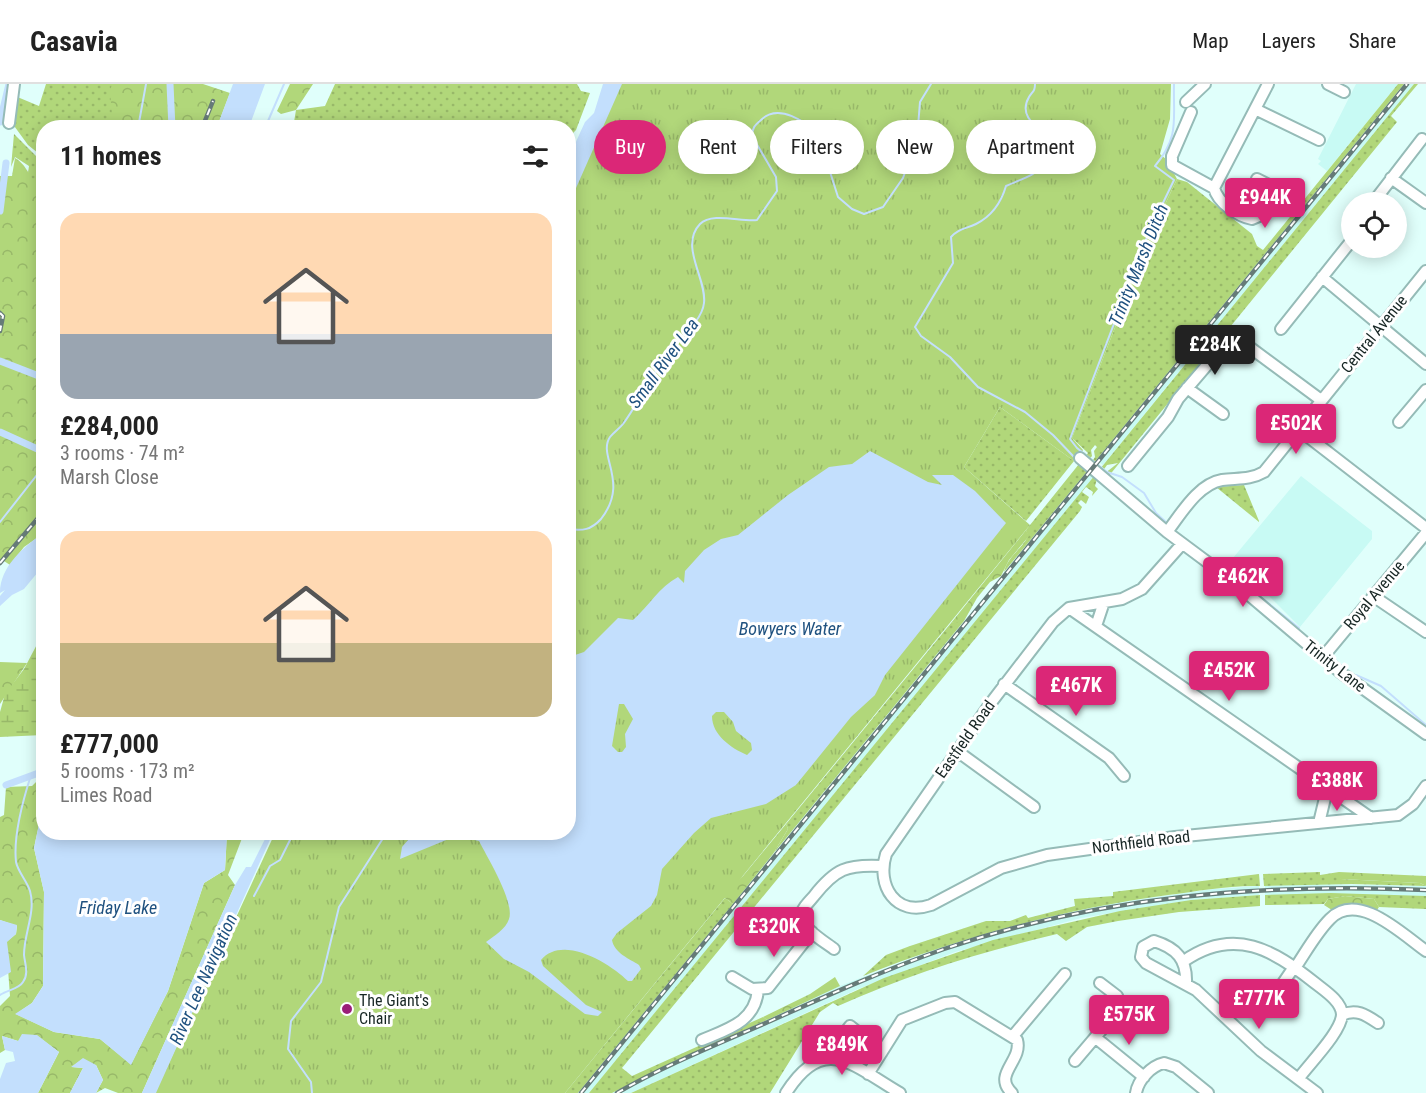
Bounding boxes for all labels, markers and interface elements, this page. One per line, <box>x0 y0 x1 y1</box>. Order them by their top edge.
text: Casavia <box>30 25 118 58</box>
text: Map <box>1192 29 1229 53</box>
text: Layers <box>1262 29 1316 53</box>
text: Share <box>1349 29 1396 53</box>
chip: Buy <box>594 120 666 174</box>
chip: Rent <box>678 120 758 174</box>
chip: Filters <box>770 120 864 174</box>
chip: New <box>876 120 954 174</box>
chip: Apartment <box>966 120 1096 174</box>
icon: filters <box>519 140 552 173</box>
text: 11 homes <box>60 141 162 171</box>
pin: £944K <box>1223 178 1307 229</box>
text: £944K <box>1239 185 1291 209</box>
map controls <box>1341 192 1407 258</box>
button: locate <box>1341 192 1407 258</box>
water label: Trinity Marsh Ditch <box>1104 201 1172 329</box>
icon: home <box>252 252 360 360</box>
street label: Central Avenue <box>1337 291 1411 377</box>
water label: Small River Lea <box>623 314 703 412</box>
pin: £284K <box>1173 325 1257 376</box>
text: £284K <box>1189 332 1241 356</box>
pin: £502K <box>1254 404 1338 455</box>
text: £284,000 <box>60 411 159 441</box>
text: £502K <box>1270 411 1322 435</box>
text: 3 rooms · 74 m² <box>60 441 185 465</box>
text: Marsh Close <box>60 465 159 489</box>
pin: £462K <box>1201 557 1285 608</box>
street label: Royal Avenue <box>1340 557 1408 633</box>
text: £462K <box>1217 564 1269 588</box>
icon: home <box>252 570 360 678</box>
water label: Bowyers Water <box>739 618 842 639</box>
street label: Trinity Lane <box>1300 636 1370 696</box>
pin: £452K <box>1187 651 1271 702</box>
text: £452K <box>1203 658 1255 682</box>
pin: £467K <box>1034 666 1118 717</box>
text: £467K <box>1050 673 1102 697</box>
street label: Eastfield Road <box>931 697 999 781</box>
text: £777,000 <box>60 729 159 759</box>
text: 5 rooms · 173 m² <box>60 759 195 783</box>
pin: £388K <box>1295 761 1379 812</box>
text: £388K <box>1311 768 1363 792</box>
text: Limes Road <box>60 783 152 807</box>
street label: Northfield Road <box>1091 827 1191 857</box>
water label: Friday Lake <box>79 897 157 918</box>
pin: £320K <box>732 907 816 958</box>
water label: River Lee Navigation <box>165 910 241 1048</box>
text: £320K <box>748 914 800 938</box>
pin: £777K <box>1217 979 1301 1030</box>
text: £777K <box>1233 986 1285 1010</box>
place label: The Giant's Chair <box>359 991 429 1028</box>
pin: £575K <box>1087 995 1171 1046</box>
marker: The Giant's Chair <box>340 1002 354 1016</box>
text: £575K <box>1103 1002 1155 1026</box>
pin: £849K <box>800 1025 884 1076</box>
text: £849K <box>816 1032 868 1056</box>

